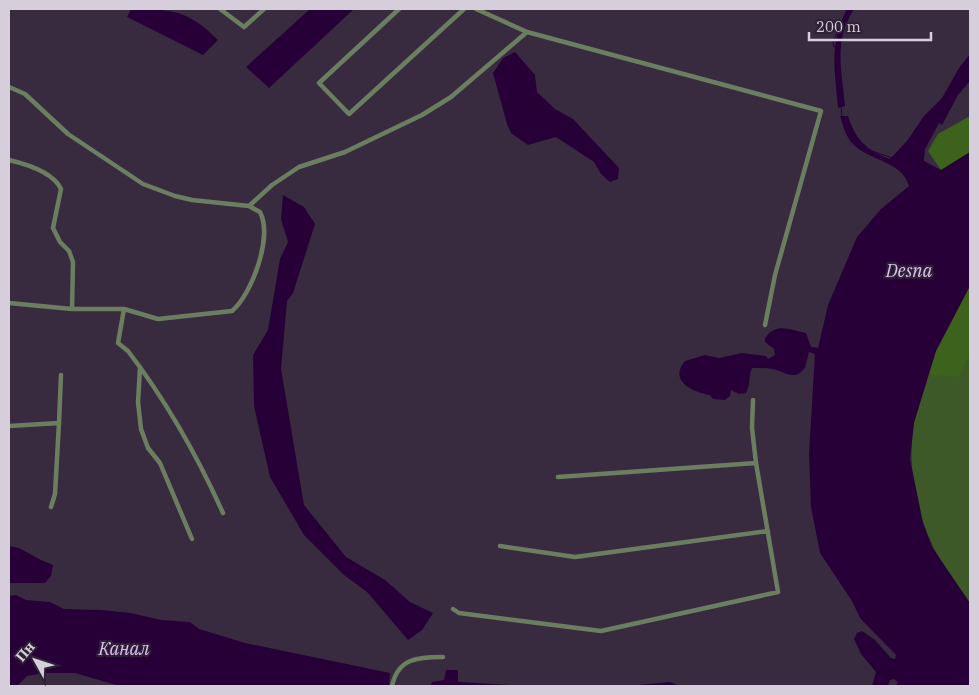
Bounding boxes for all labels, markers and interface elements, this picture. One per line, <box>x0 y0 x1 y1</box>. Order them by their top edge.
scale bar <box>809 10 932 42</box>
text: 200 m <box>816 17 861 36</box>
water label: Desna <box>885 259 933 282</box>
north arrow <box>10 635 60 685</box>
water label: Канал <box>98 637 150 660</box>
text: Пн <box>11 638 39 665</box>

